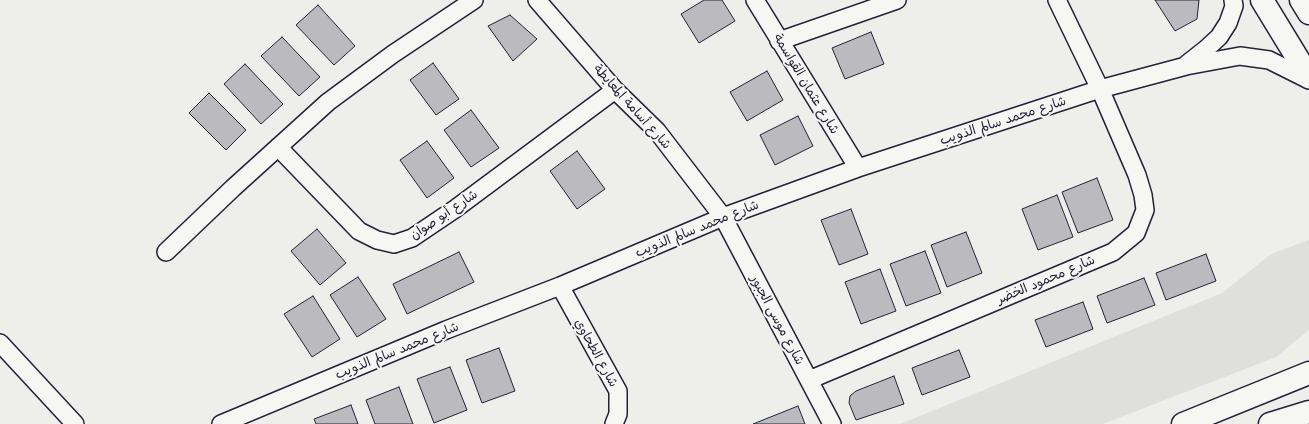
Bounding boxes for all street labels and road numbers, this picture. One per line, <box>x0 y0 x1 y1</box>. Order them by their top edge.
street label: شارع عثمان القواسمة <box>770 31 842 137</box>
street label: شارع أسامة المعايطة <box>590 61 674 153</box>
street label: شارع محمد سالم الذويب <box>938 93 1068 149</box>
street label: شارع أبو صوان <box>407 187 481 243</box>
street label: شارع محمد سالم الذويب <box>633 197 761 261</box>
street label: شارع محمود الخضر <box>995 252 1097 308</box>
street label: شارع موسى الجبور <box>747 272 807 368</box>
street label: شارع الطحاوي <box>571 316 621 390</box>
street label: شارع محمد سالم الذويب <box>333 319 461 383</box>

